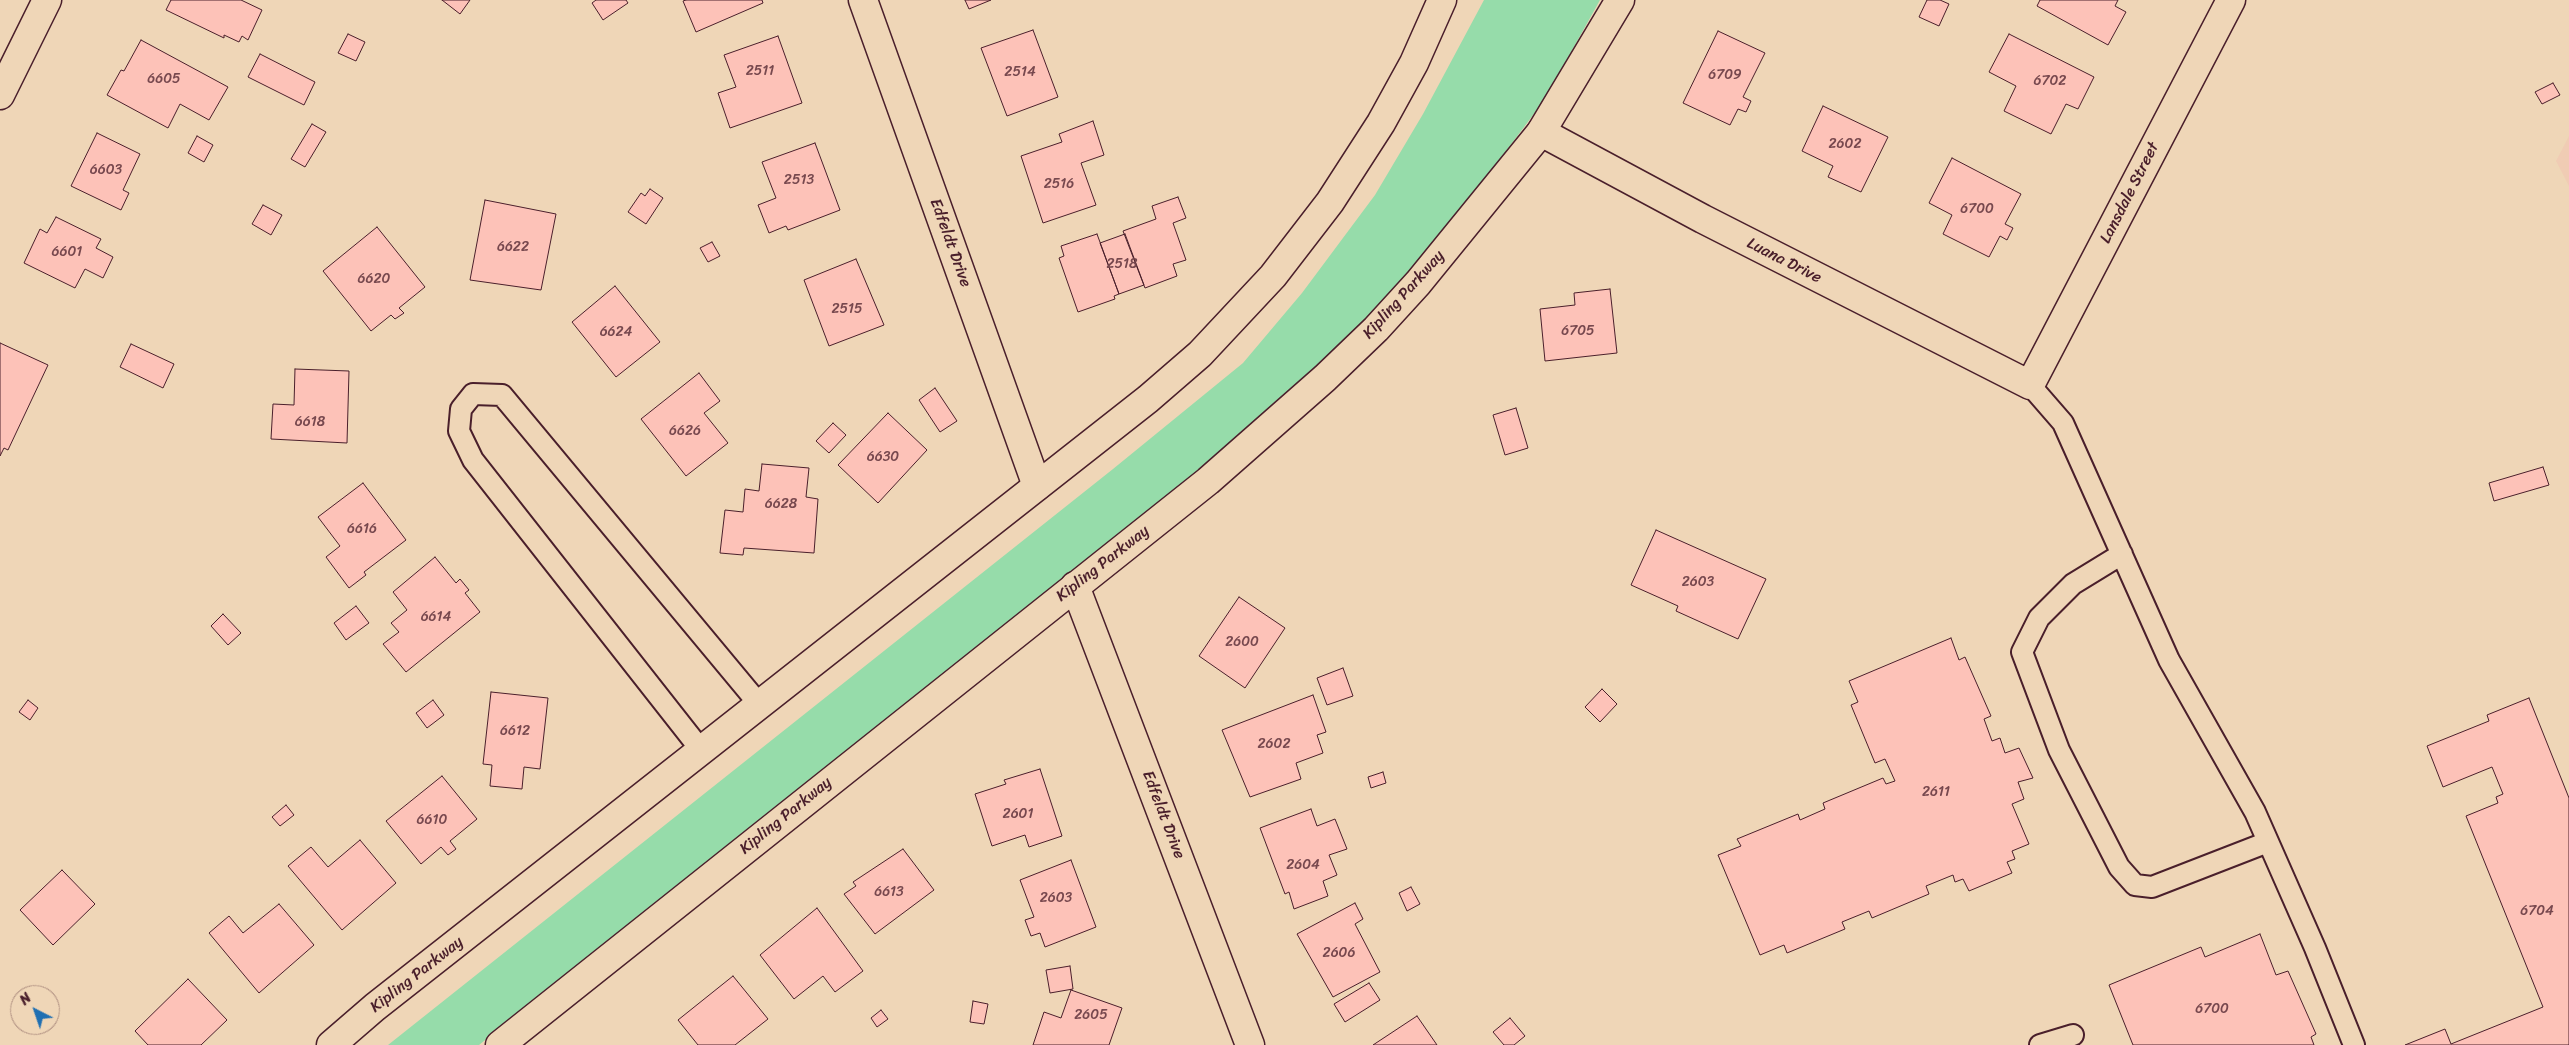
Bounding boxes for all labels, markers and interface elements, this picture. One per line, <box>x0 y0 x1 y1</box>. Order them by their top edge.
house number: 2511 <box>746 63 774 79</box>
house number: 2514 <box>1004 64 1036 80</box>
house number: 6709 <box>1708 67 1742 83</box>
house number: 6605 <box>147 71 181 87</box>
house number: 6702 <box>2034 73 2066 89</box>
house number: 2602 <box>1829 136 1861 152</box>
street label: Lansdale Street <box>2096 139 2164 247</box>
house number: 6603 <box>90 162 122 178</box>
house number: 2513 <box>784 172 814 188</box>
house number: 2516 <box>1044 176 1074 192</box>
street label: Edfeldt Drive <box>925 196 975 290</box>
house number: 6700 <box>1960 201 1994 217</box>
street label: Luana Drive <box>1744 234 1824 288</box>
house number: 6622 <box>497 239 529 255</box>
house number: 6601 <box>52 244 82 260</box>
street label: Kipling Parkway <box>1359 247 1449 343</box>
house number: 2518 <box>1106 256 1138 272</box>
house number: 6620 <box>358 271 390 287</box>
house number: 2515 <box>831 301 863 317</box>
house number: 6705 <box>1561 323 1595 339</box>
house number: 6624 <box>600 324 632 340</box>
house number: 6618 <box>295 414 325 430</box>
house number: 6626 <box>669 423 701 439</box>
house number: 6630 <box>867 449 899 465</box>
house number: 6628 <box>765 496 797 512</box>
house number: 6616 <box>347 521 377 537</box>
street label: Kipling Parkway <box>1053 522 1153 606</box>
house number: 2603 <box>1682 574 1714 590</box>
house number: 6614 <box>421 609 451 625</box>
house number: 2600 <box>1225 634 1259 650</box>
house number: 6612 <box>500 723 530 739</box>
house number: 2602 <box>1258 736 1290 752</box>
street label: Edfeldt Drive <box>1137 768 1189 862</box>
street label: Kipling Parkway <box>736 773 836 859</box>
house number: 2611 <box>1922 784 1950 800</box>
house number: 2601 <box>1003 806 1033 822</box>
house number: 6610 <box>417 812 447 828</box>
house number: 2604 <box>1286 857 1320 873</box>
house number: 6613 <box>874 884 904 900</box>
house number: 2603 <box>1040 890 1072 906</box>
house number: 6704 <box>2520 903 2554 919</box>
street label: Kipling Parkway <box>367 933 467 1017</box>
house number: 2606 <box>1323 945 1355 961</box>
north arrow <box>10 985 60 1035</box>
text: N <box>14 986 37 1012</box>
house number: 6700 <box>2195 1001 2229 1017</box>
house number: 2605 <box>1074 1007 1108 1023</box>

